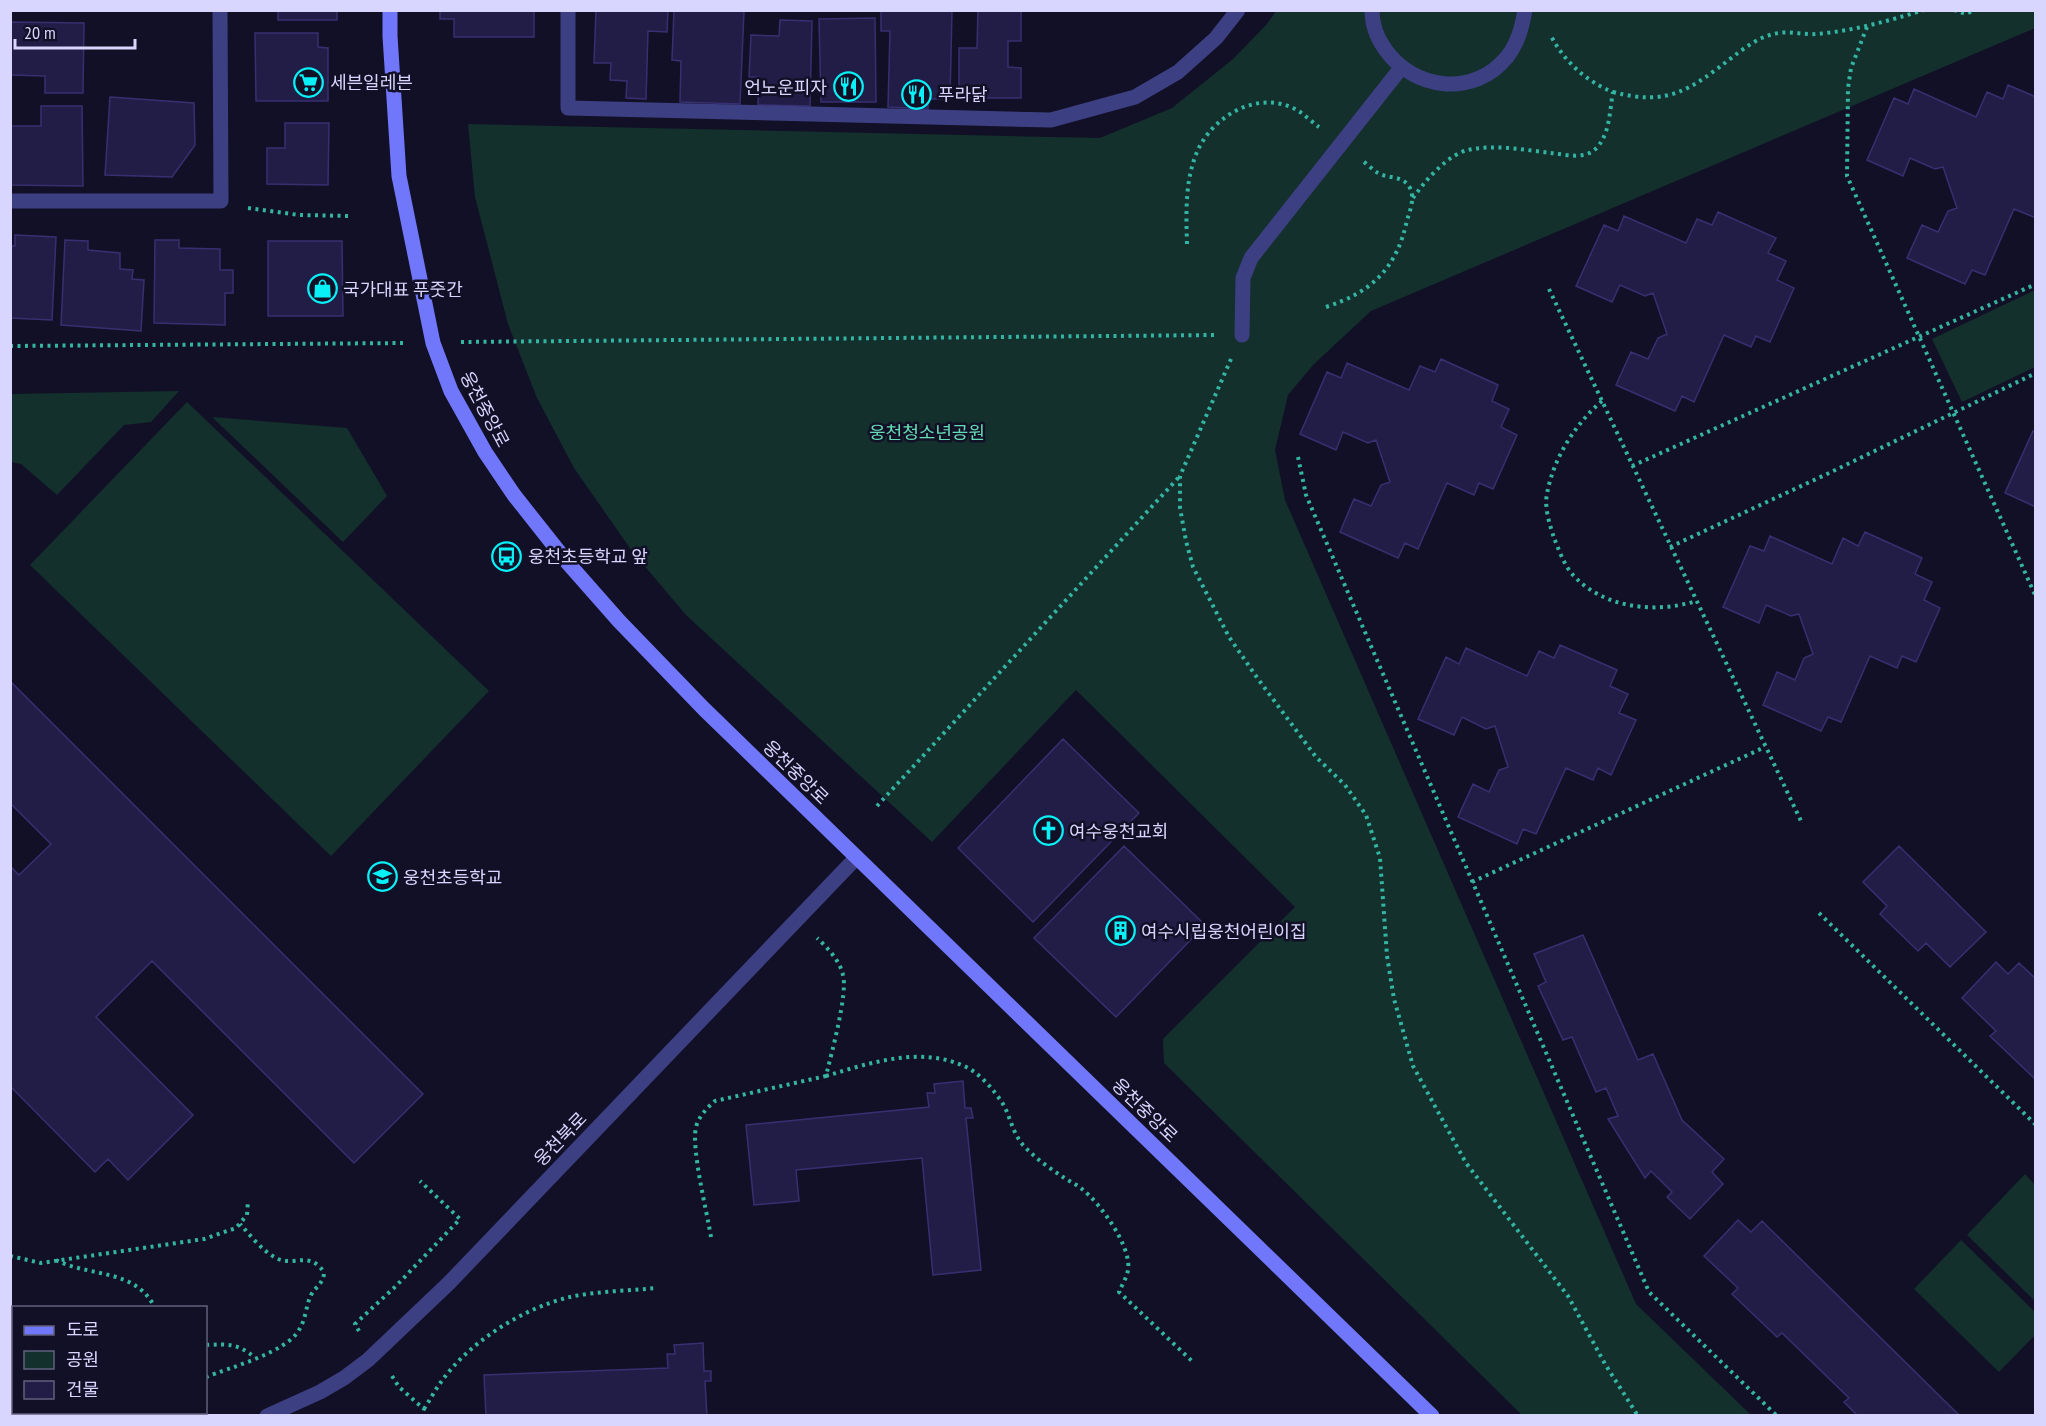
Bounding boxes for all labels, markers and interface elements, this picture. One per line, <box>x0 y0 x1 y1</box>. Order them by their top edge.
scale bar <box>15 12 135 50</box>
text: 20 m <box>24 21 56 44</box>
supermarket icon: 세븐일레븐 <box>293 66 325 98</box>
place label: 세븐일레븐 <box>330 71 413 94</box>
restaurant icon: 언노운피자 <box>832 71 864 103</box>
place label: 언노운피자 <box>744 76 827 99</box>
restaurant icon: 푸라닭 <box>901 78 933 110</box>
place label: 푸라닭 <box>938 83 988 106</box>
shop icon: 국가대표 푸줏간 <box>306 273 338 305</box>
place label: 국가대표 푸줏간 <box>343 278 463 301</box>
street label: 웅천중앙로 <box>455 367 515 451</box>
park label: 웅천청소년공원 <box>869 421 985 444</box>
bus stop icon: 웅천초등학교 앞 <box>491 540 523 572</box>
place label: 웅천초등학교 앞 <box>528 545 648 568</box>
street label: 웅천중앙로 <box>758 735 834 809</box>
church icon: 여수웅천교회 <box>1032 815 1064 847</box>
place label: 여수웅천교회 <box>1069 820 1168 843</box>
school or university icon: 웅천초등학교 <box>366 861 398 893</box>
place label: 웅천초등학교 <box>403 866 502 889</box>
building icon: 여수시립웅천어린이집 <box>1104 915 1136 947</box>
place label: 여수시립웅천어린이집 <box>1141 920 1307 943</box>
street label: 웅천중앙로 <box>1107 1073 1183 1147</box>
street label: 웅천북로 <box>529 1107 591 1171</box>
legend <box>12 1306 207 1414</box>
text: 도로 <box>66 1318 99 1341</box>
text: 공원 <box>66 1348 99 1371</box>
text: 건물 <box>66 1378 99 1401</box>

